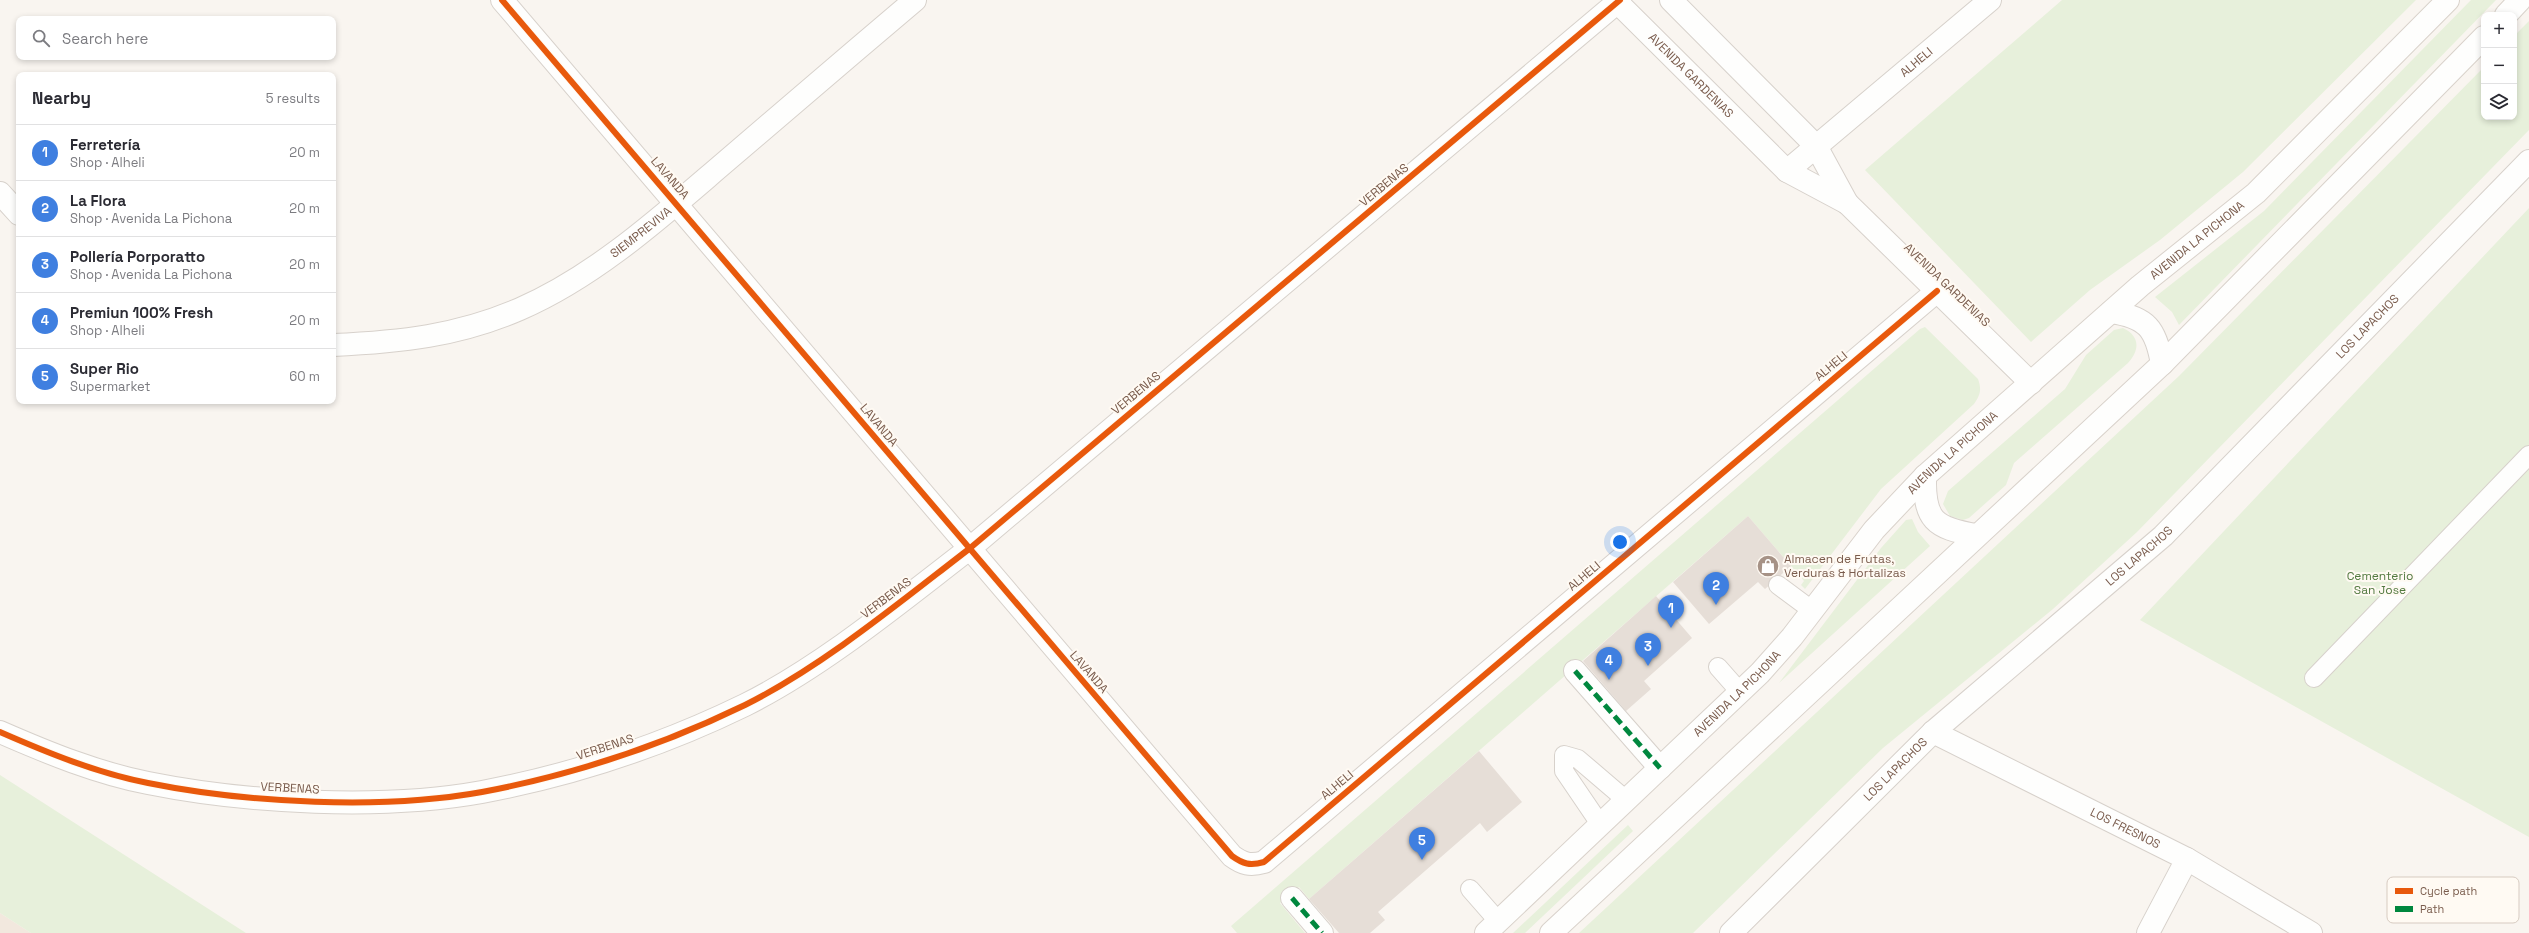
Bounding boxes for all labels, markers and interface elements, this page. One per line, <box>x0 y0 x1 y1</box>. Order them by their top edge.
map controls <box>2481 12 2517 120</box>
button: + <box>2481 12 2517 48</box>
search box <box>16 16 336 60</box>
icon: search <box>30 27 52 49</box>
text: Search here <box>62 29 148 48</box>
street label: AVENIDA GARDENIAS <box>1645 30 1737 121</box>
street label: ALHELI <box>1896 44 1936 81</box>
button: − <box>2481 48 2517 84</box>
button: layers <box>2481 84 2517 120</box>
text: Nearby <box>32 87 91 109</box>
text: 5 results <box>266 90 320 107</box>
text: Ferretería <box>70 135 140 154</box>
text: 1 <box>42 144 48 161</box>
text: 20 m <box>289 144 320 161</box>
street label: LAVANDA <box>647 153 693 203</box>
text: Shop · Alheli <box>70 154 145 171</box>
street label: VERBENAS <box>1356 160 1412 210</box>
text: La Flora <box>70 191 126 210</box>
street label: AVENIDA LA PICHONA <box>2146 197 2248 283</box>
text: 2 <box>41 200 49 217</box>
text: 20 m <box>289 200 320 217</box>
street label: SIEMPREVIVA <box>607 203 675 262</box>
text: Shop · Avenida La Pichona <box>70 210 232 227</box>
street label: AVENIDA GARDENIAS <box>1900 240 1994 330</box>
text: Pollería Porporatto <box>70 247 205 266</box>
text: 3 <box>41 256 49 273</box>
text: 20 m <box>289 256 320 273</box>
text: Shop · Avenida La Pichona <box>70 266 232 283</box>
street label: LOS LAPACHOS <box>2333 291 2403 362</box>
text: Premiun 100% Fresh <box>70 303 213 322</box>
text: 4 <box>41 312 49 329</box>
text: 20 m <box>289 312 320 329</box>
text: Shop · Alheli <box>70 322 145 339</box>
street label: ALHELI <box>1811 348 1851 384</box>
text: Super Rio <box>70 359 139 378</box>
text: 5 <box>41 368 49 385</box>
text: 60 m <box>289 368 320 385</box>
street label: VERBENAS <box>1108 368 1164 418</box>
text: Supermarket <box>70 378 151 395</box>
street label: LAVANDA <box>856 400 902 450</box>
street label: AVENIDA LA PICHONA <box>1904 407 2001 498</box>
street label: LOS LAPACHOS <box>2102 523 2176 590</box>
your location <box>1610 532 1630 552</box>
place label: Almacen de Frutas, Verduras & Hortalizas <box>1784 551 1906 581</box>
shop icon: Almacen de Frutas, Verduras & Hortalizas <box>1755 553 1781 579</box>
street label: ALHELI <box>1564 558 1604 594</box>
park label: Cementerio San Jose <box>2347 568 2413 598</box>
pin: 2 <box>1703 572 1729 605</box>
street label: VERBENAS <box>858 574 914 622</box>
pin: 1 <box>1658 595 1684 628</box>
pin: 3 <box>1635 633 1661 666</box>
street label: LAVANDA <box>1066 647 1112 697</box>
pin: 4 <box>1596 647 1622 680</box>
street label: AVENIDA LA PICHONA <box>1690 647 1785 740</box>
street label: VERBENAS <box>574 730 636 764</box>
street label: LOS LAPACHOS <box>1860 734 1931 805</box>
street label: ALHELI <box>1317 767 1357 803</box>
street label: VERBENAS <box>260 778 320 798</box>
street label: LOS FRESNOS <box>2088 804 2163 852</box>
pin: 5 <box>1409 827 1435 860</box>
legend <box>2387 877 2519 923</box>
text: Cycle path <box>2420 884 2477 898</box>
text: Path <box>2420 902 2444 916</box>

